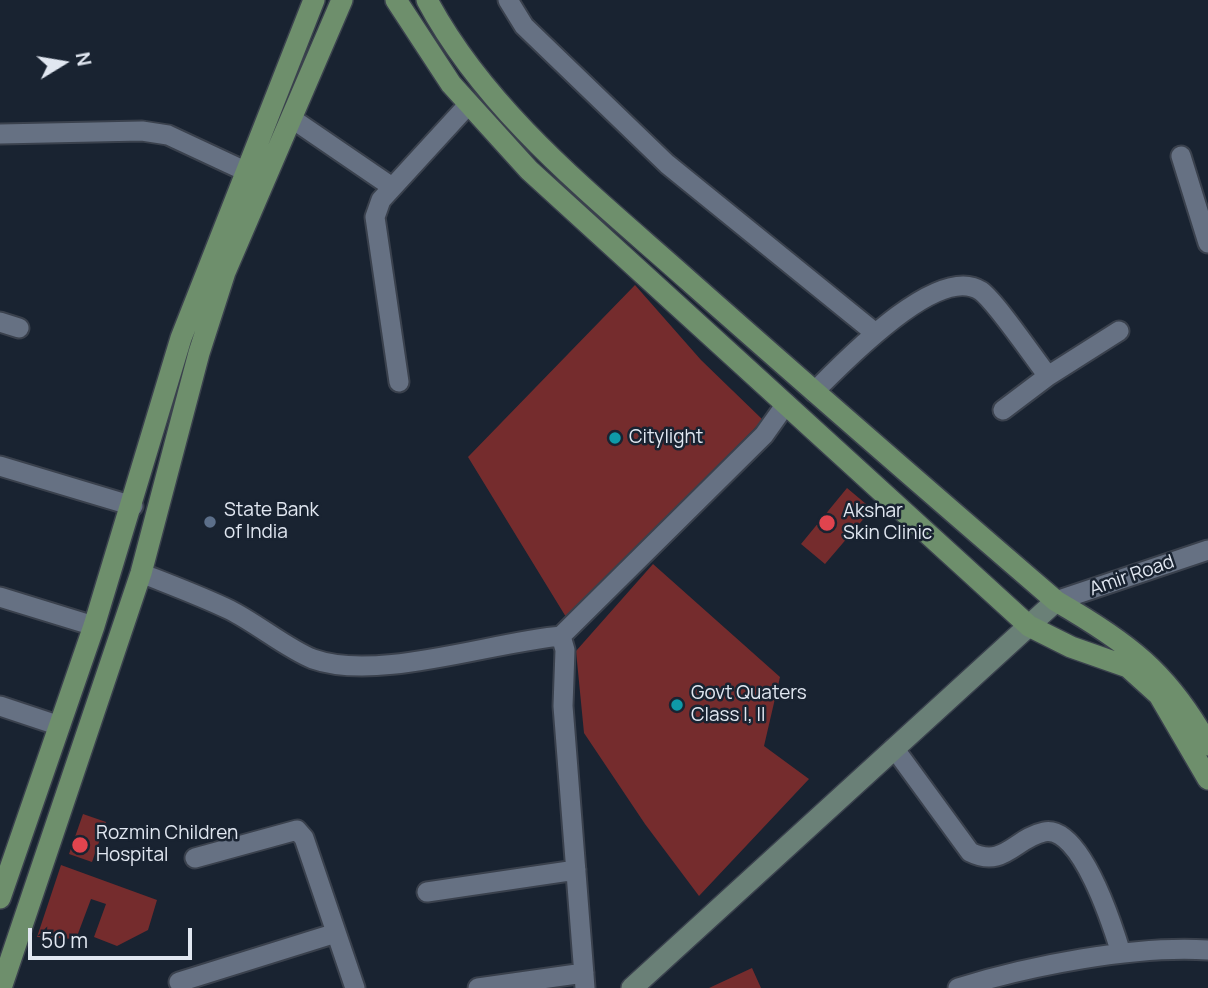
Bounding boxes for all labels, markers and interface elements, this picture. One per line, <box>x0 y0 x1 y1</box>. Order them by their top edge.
north arrow <box>28 28 98 98</box>
text: N <box>70 50 98 68</box>
place label: Citylight <box>629 427 703 449</box>
marker: Citylight <box>607 430 623 446</box>
place label: State Bank of India <box>224 500 319 544</box>
place label: Akshar Skin Clinic <box>843 501 932 545</box>
marker: Akshar Skin Clinic <box>817 513 837 533</box>
marker: State Bank of India <box>202 514 218 530</box>
street label: Amir Road <box>1087 551 1177 601</box>
place label: Govt Quaters Class I, II <box>691 683 807 727</box>
marker: Govt Quaters Class I, II <box>669 697 685 713</box>
place label: Rozmin Children Hospital <box>96 823 238 867</box>
marker: Rozmin Children Hospital <box>70 835 90 855</box>
scale bar <box>32 914 196 958</box>
text: 50 m <box>41 926 88 954</box>

